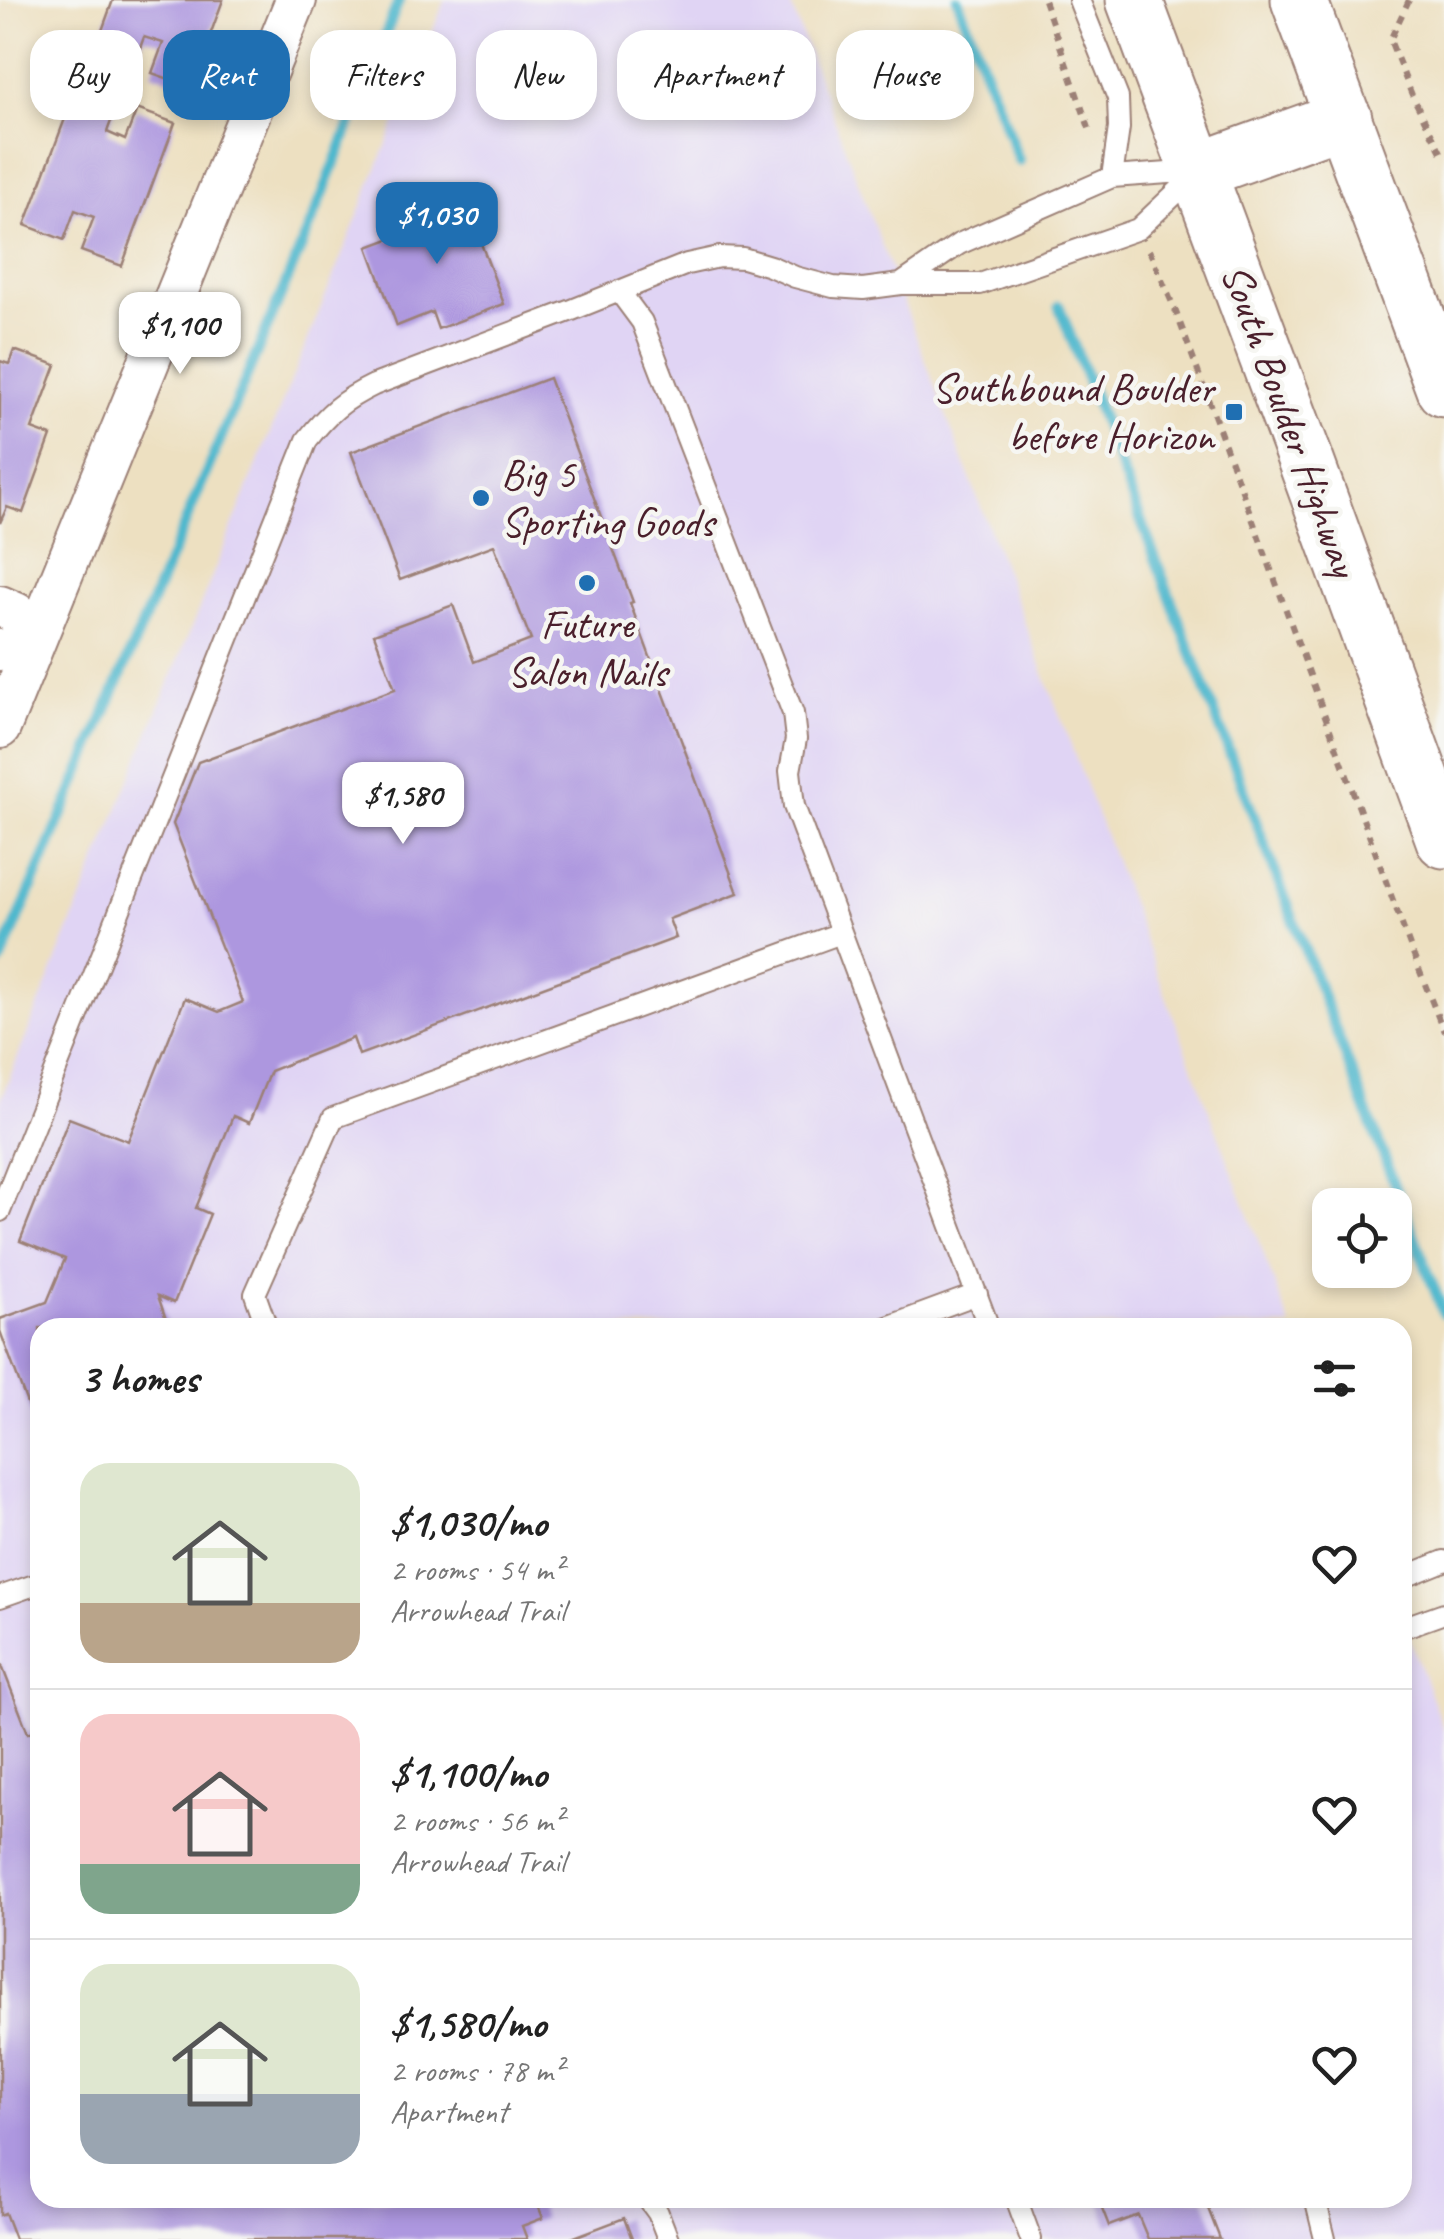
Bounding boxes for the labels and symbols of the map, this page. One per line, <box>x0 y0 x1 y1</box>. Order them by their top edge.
pin: $1,030 <box>356 182 518 267</box>
street label: South Boulder Highway <box>1209 257 1372 587</box>
pin: $1,100 <box>99 292 261 377</box>
place label: Southbound Boulder before Horizon <box>932 362 1217 463</box>
marker: Southbound Boulder before Horizon <box>1223 401 1245 423</box>
place label: Big 5 Sporting Goods <box>501 448 718 549</box>
marker: Big 5 Sporting Goods <box>470 487 492 509</box>
marker: Future Salon Nails <box>576 572 598 594</box>
place label: Future Salon Nails <box>507 598 670 699</box>
pin: $1,580 <box>322 762 484 847</box>

